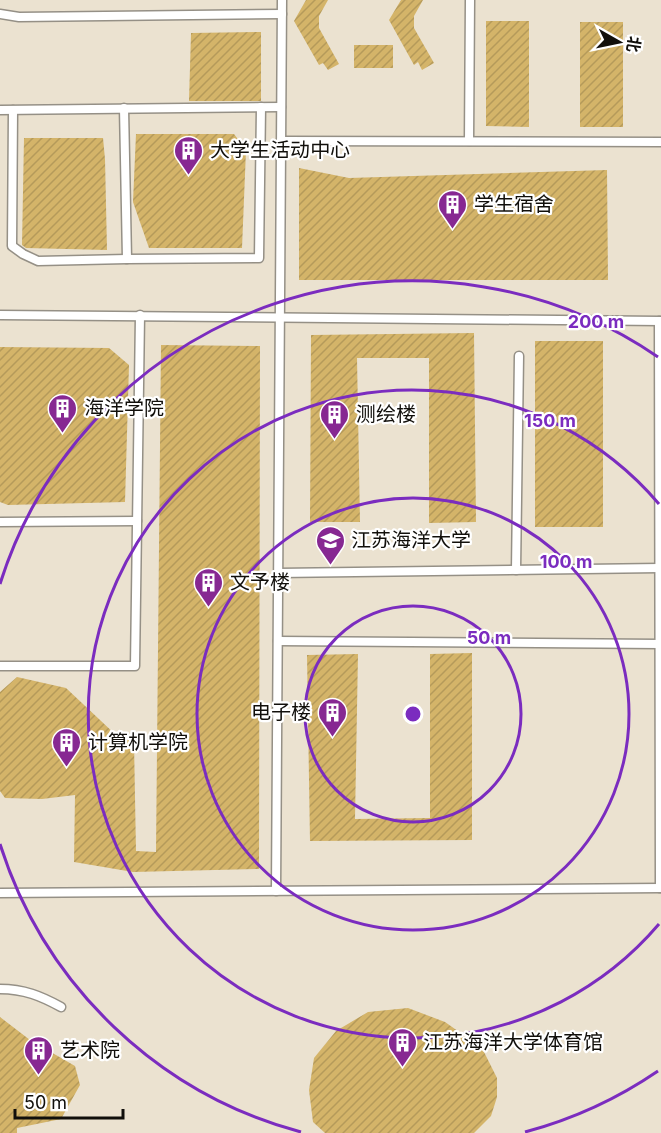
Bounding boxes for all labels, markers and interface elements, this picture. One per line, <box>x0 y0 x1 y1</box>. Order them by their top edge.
north arrow <box>589 12 649 72</box>
text: 北 <box>623 35 645 54</box>
building icon: 大学生活动中心 <box>173 134 205 176</box>
place label: 大学生活动中心 <box>210 138 350 162</box>
building icon: 学生宿舍 <box>437 188 469 230</box>
place label: 学生宿舍 <box>474 192 554 216</box>
text: 200 m <box>568 311 624 332</box>
building icon: 海洋学院 <box>47 392 79 434</box>
place label: 海洋学院 <box>84 396 164 420</box>
building icon: 测绘楼 <box>319 398 351 440</box>
place label: 测绘楼 <box>356 402 416 426</box>
text: 150 m <box>524 410 576 431</box>
school or university icon: 江苏海洋大学 <box>314 524 346 566</box>
place label: 江苏海洋大学 <box>351 528 471 552</box>
text: 100 m <box>540 551 592 572</box>
building icon: 文予楼 <box>193 566 225 608</box>
place label: 文予楼 <box>230 570 290 594</box>
text: 50 m <box>467 627 511 648</box>
building icon: 电子楼 <box>316 696 348 738</box>
place label: 电子楼 <box>251 700 311 724</box>
centre of rings <box>403 704 423 724</box>
building icon: 计算机学院 <box>51 726 83 768</box>
place label: 计算机学院 <box>88 730 188 754</box>
building icon: 江苏海洋大学体育馆 <box>386 1026 418 1068</box>
place label: 江苏海洋大学体育馆 <box>423 1030 603 1054</box>
building icon: 艺术院 <box>23 1034 55 1076</box>
place label: 艺术院 <box>60 1038 120 1062</box>
scale bar <box>15 1082 123 1120</box>
text: 50 m <box>24 1092 67 1113</box>

